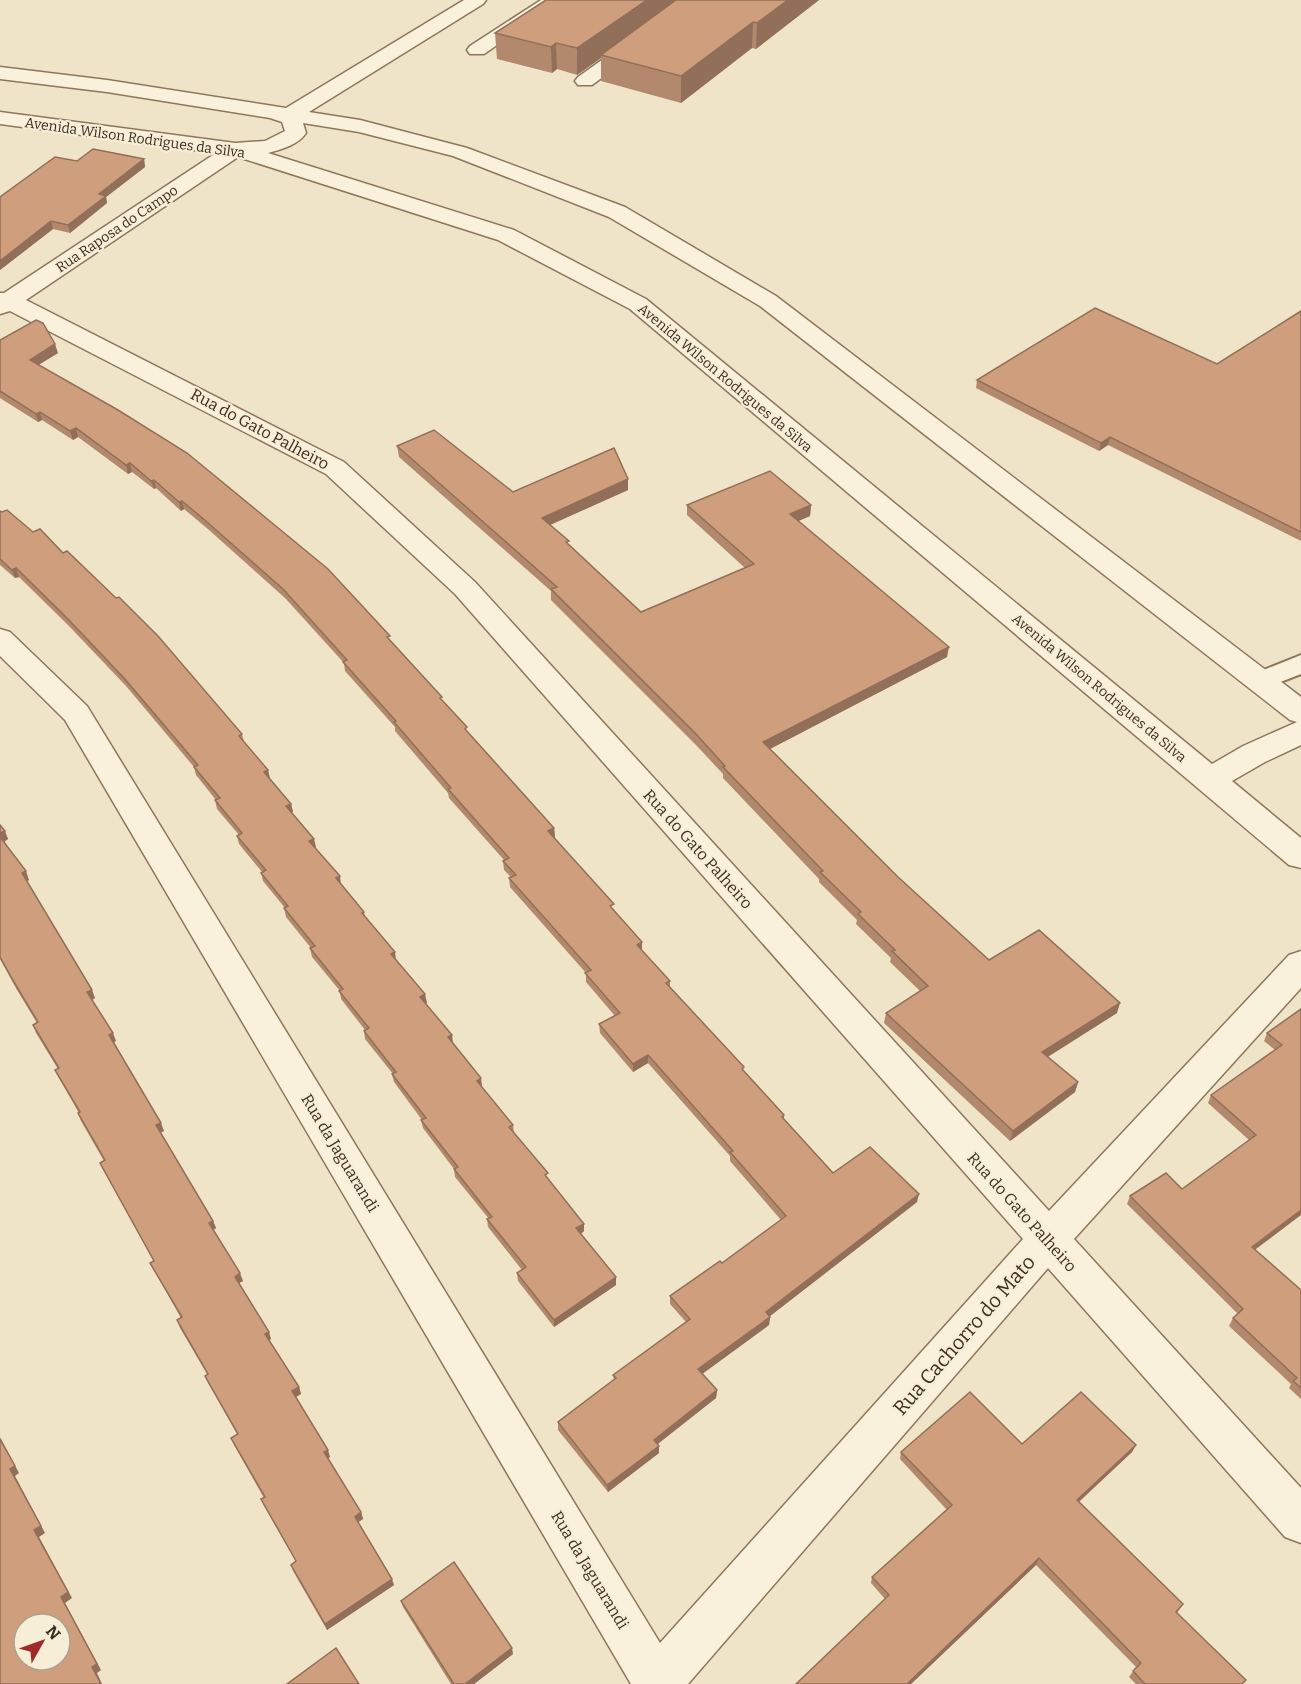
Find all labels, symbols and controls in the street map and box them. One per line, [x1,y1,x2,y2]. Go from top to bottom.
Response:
street label: Avenida Wilson Rodrigues da Silva [24,114,247,162]
street label: Rua Raposa do Campo [53,182,181,276]
street label: Avenida Wilson Rodrigues da Silva [634,300,816,456]
street label: Rua do Gato Palheiro [187,384,333,474]
street label: Avenida Wilson Rodrigues da Silva [1008,610,1190,766]
street label: Rua do Gato Palheiro [639,785,757,913]
street label: Rua da Jaguarandi [297,1091,383,1216]
street label: Rua do Gato Palheiro [963,1148,1081,1276]
street label: Rua Cachorro do Mato [888,1250,1040,1420]
street label: Rua da Jaguarandi [547,1508,633,1633]
north arrow [12,1612,72,1672]
text: N [42,1622,64,1644]

